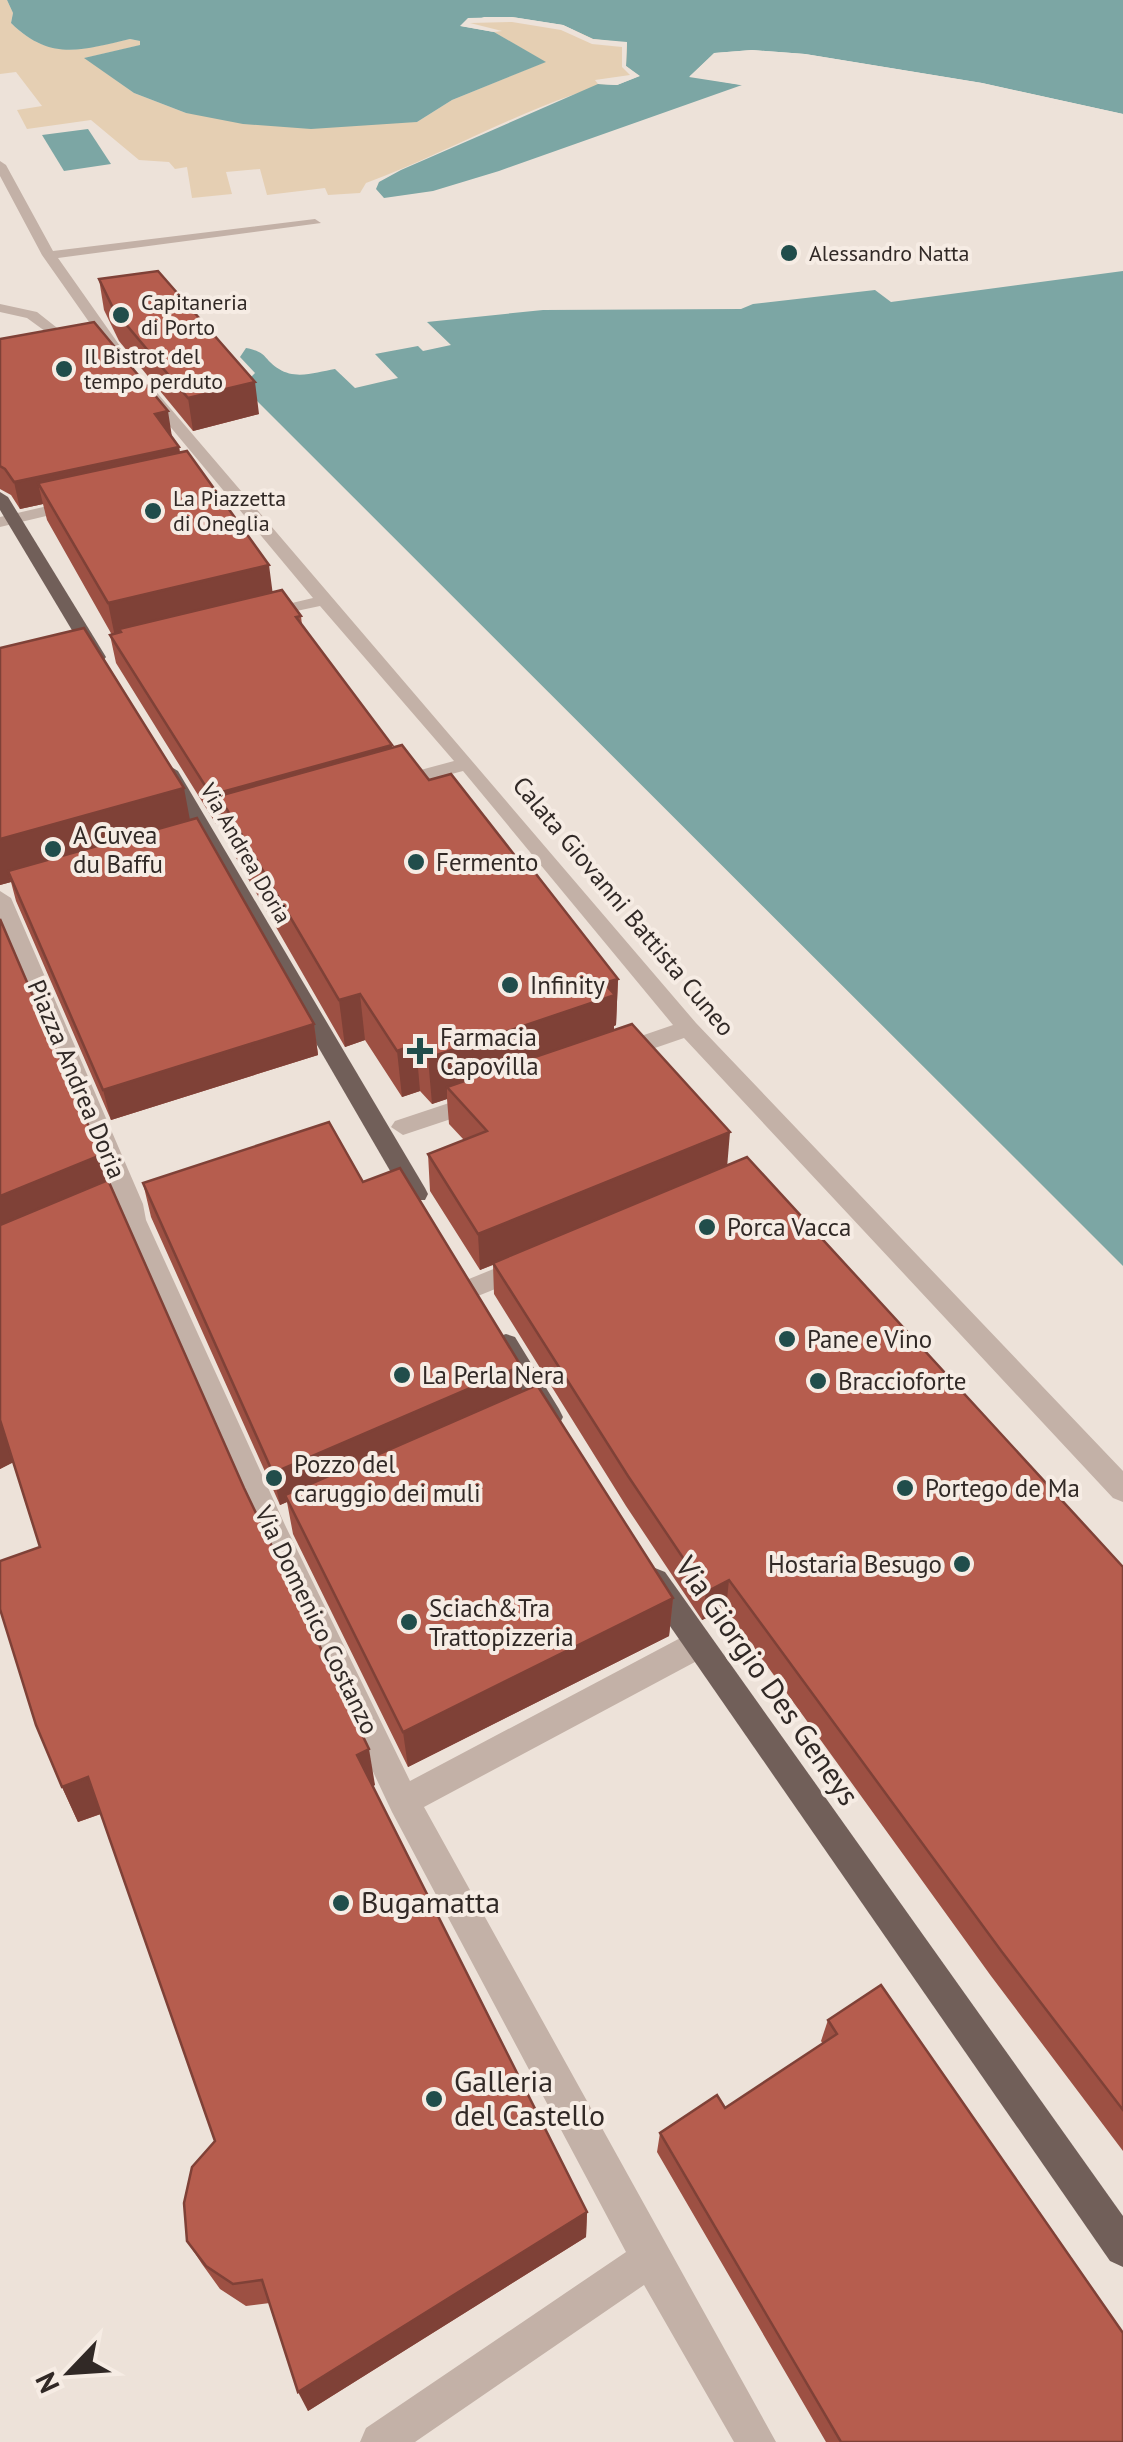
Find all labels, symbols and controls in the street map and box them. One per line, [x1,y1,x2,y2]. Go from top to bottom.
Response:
place label: Alessandro Natta [809,239,969,267]
marker: Alessandro Natta [778,242,800,264]
place label: Capitaneria di Porto [141,288,248,341]
marker: Capitaneria di Porto [110,304,132,326]
place label: Il Bistrot del tempo perduto [84,342,223,395]
marker: Il Bistrot del tempo perduto [53,358,75,380]
place label: La Piazzetta di Oneglia [173,484,286,537]
marker: La Piazzetta di Oneglia [142,500,164,522]
street label: Calata Giovanni Battista Cuneo [506,770,742,1042]
street label: Via Andrea Doria [194,777,297,928]
place label: A Cuvea du Baffu [73,819,163,880]
marker: A Cuvea du Baffu [42,838,64,860]
place label: Fermento [436,846,538,878]
marker: Fermento [405,851,427,873]
place label: Infinity [530,969,605,1001]
marker: Infinity [499,974,521,996]
street label: Piazza Andrea Doria [21,975,133,1183]
place label: Farmacia Capovilla [440,1021,539,1082]
marker: Farmacia Capovilla [409,1040,431,1062]
place label: Porca Vacca [727,1211,851,1243]
marker: Porca Vacca [696,1216,718,1238]
place label: Pane e Vino [807,1323,932,1355]
marker: Pane e Vino [776,1328,798,1350]
place label: La Perla Nera [422,1359,565,1391]
marker: La Perla Nera [391,1364,413,1386]
place label: Braccioforte [838,1365,967,1397]
marker: Braccioforte [807,1370,829,1392]
place label: Pozzo del caruggio dei muli [294,1448,481,1509]
marker: Pozzo del caruggio dei muli [263,1467,285,1489]
place label: Portego de Ma [925,1472,1080,1504]
marker: Portego de Ma [894,1477,916,1499]
street label: Via Domenico Costanzo [247,1500,386,1739]
street label: Via Giorgio Des Geneys [667,1547,869,1812]
place label: Hostaria Besugo [768,1548,942,1580]
marker: Hostaria Besugo [951,1553,973,1575]
place label: Sciach&Tra Trattopizzeria [429,1592,574,1653]
marker: Sciach&Tra Trattopizzeria [398,1611,420,1633]
place label: Bugamatta [361,1882,500,1921]
marker: Bugamatta [330,1892,352,1914]
place label: Galleria del Castello [454,2061,605,2134]
marker: Galleria del Castello [423,2088,445,2110]
north arrow [20,2322,120,2422]
text: N [26,2367,68,2399]

